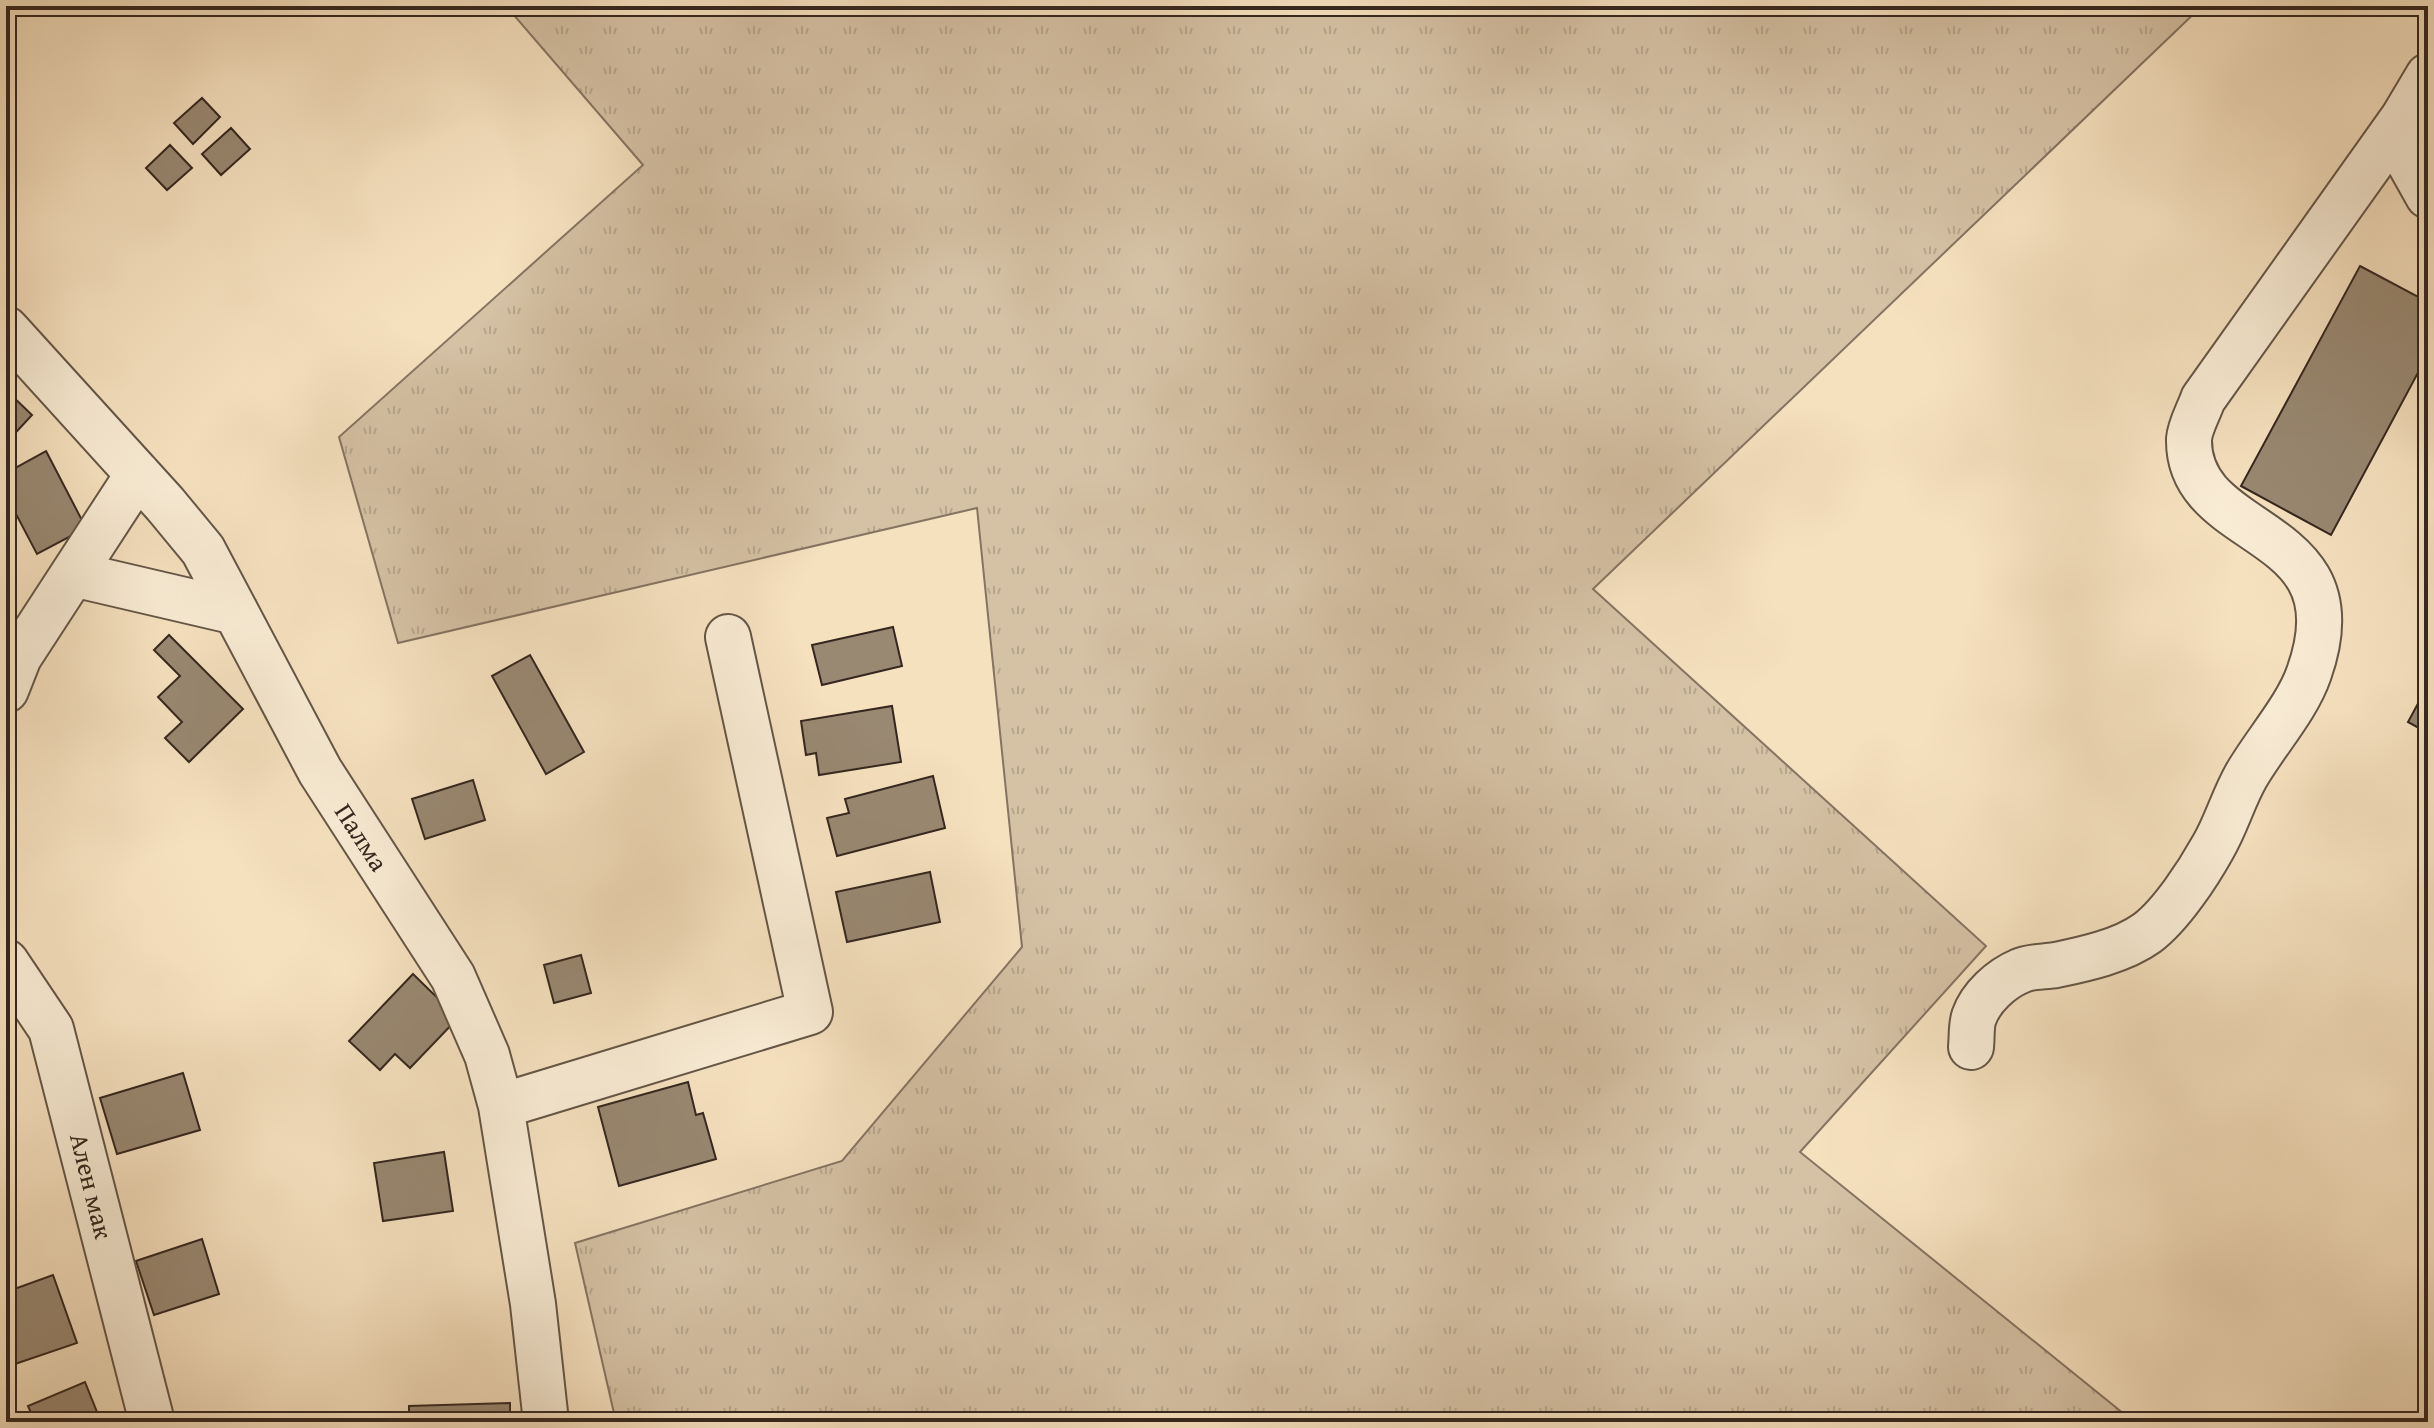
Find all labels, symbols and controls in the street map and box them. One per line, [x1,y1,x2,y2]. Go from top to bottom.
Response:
street label: Палма [325,795,399,879]
street label: Ален мак [60,1129,124,1243]

